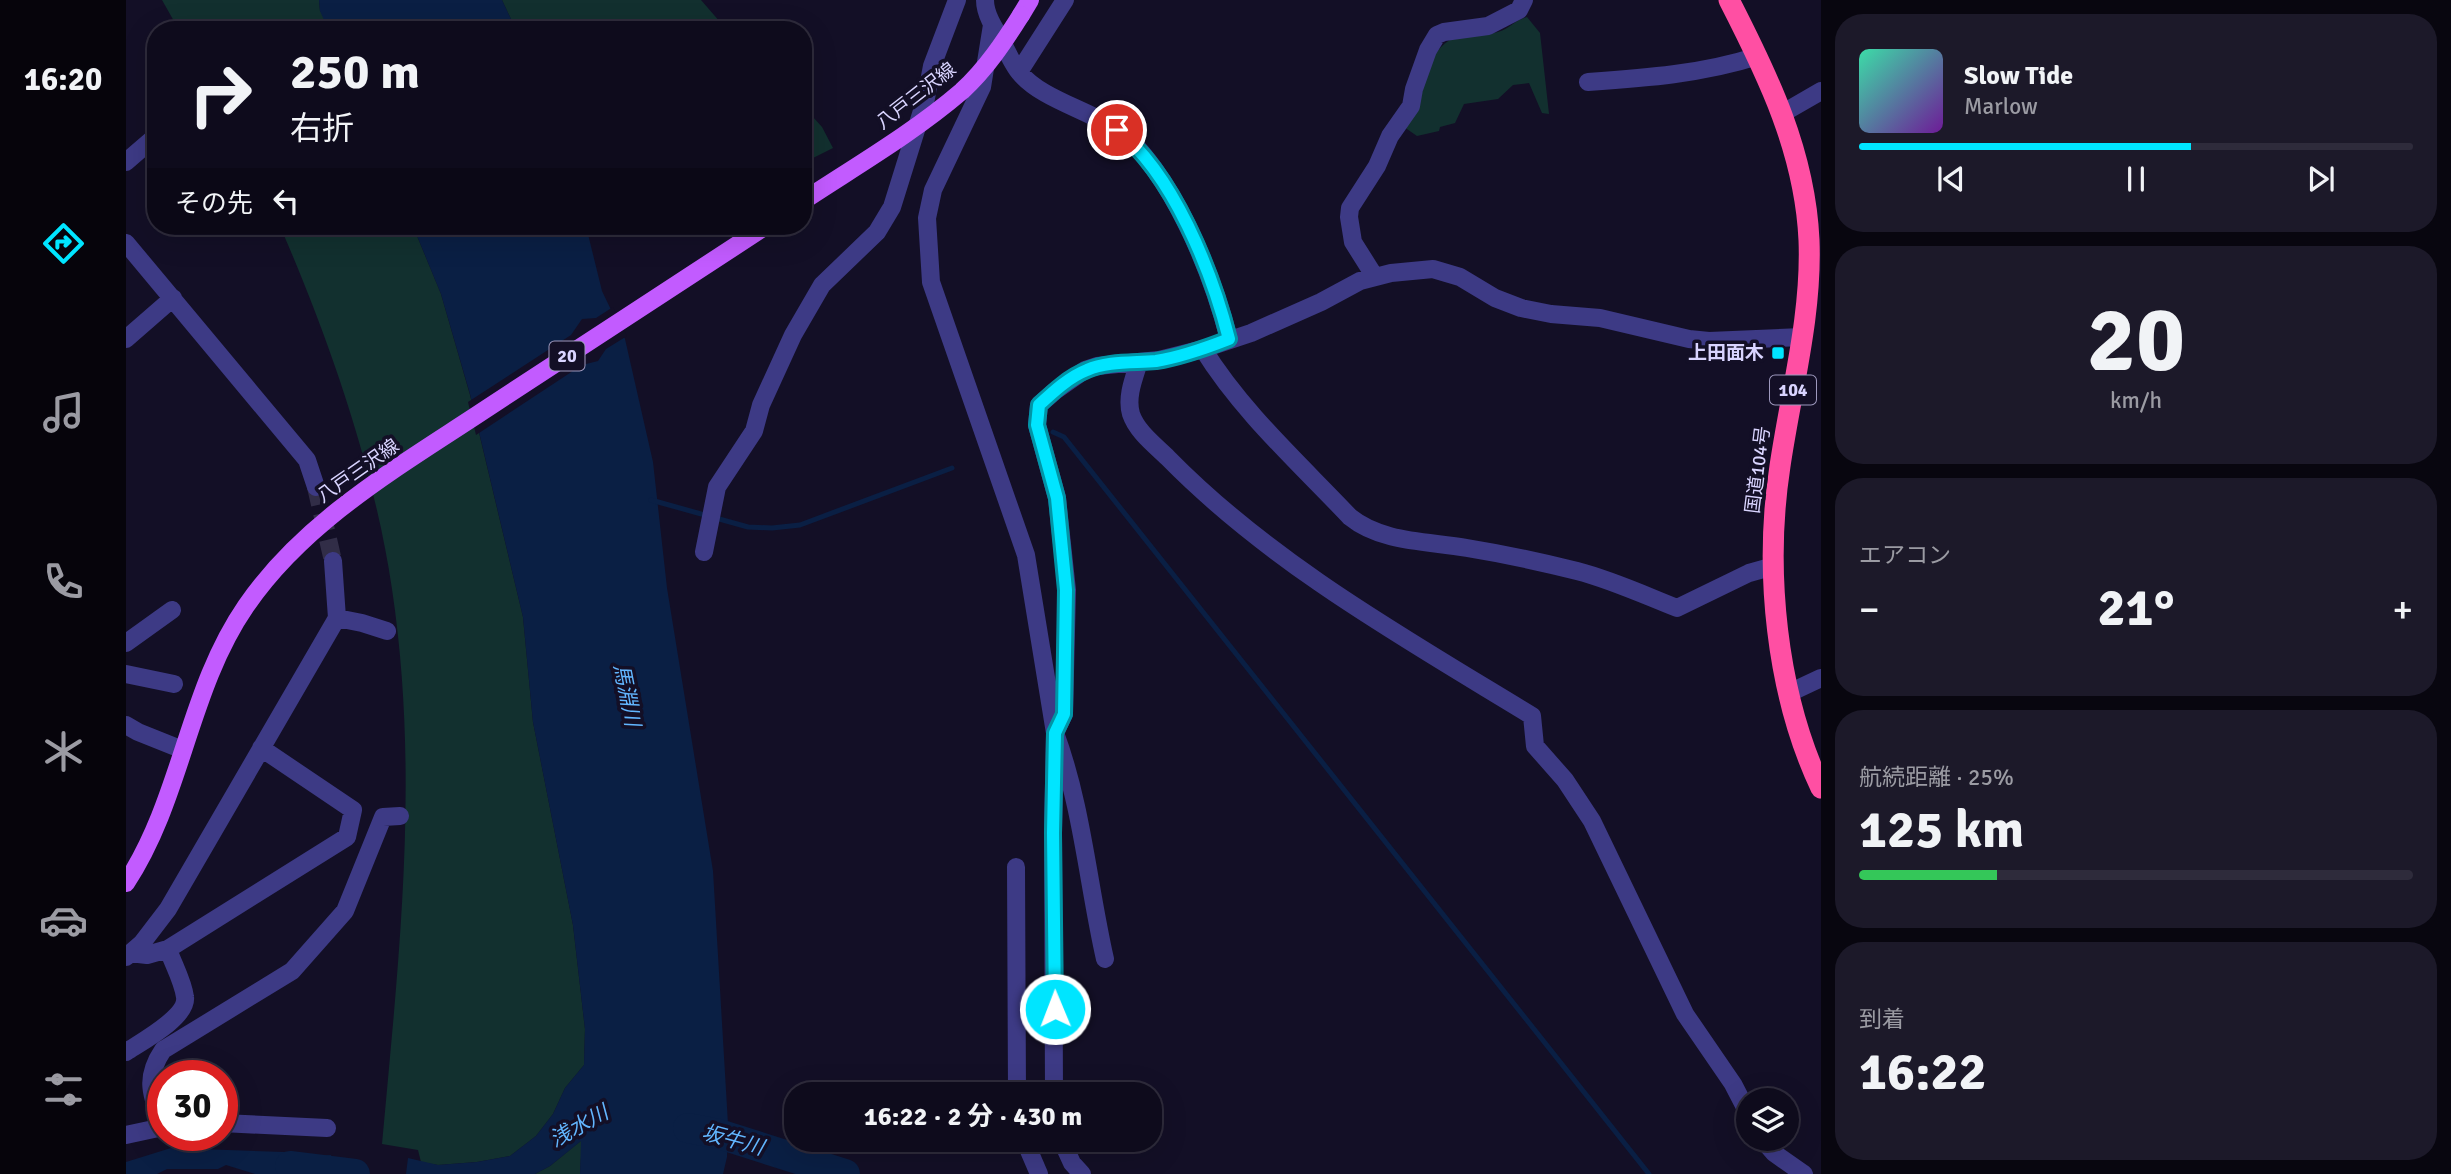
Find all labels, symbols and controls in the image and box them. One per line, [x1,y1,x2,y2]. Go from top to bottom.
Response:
text: 250 m [290,42,420,102]
icon: right [175,49,266,140]
street label: 八戸三沢線 [871,57,961,135]
text: 16:20 [24,60,102,99]
text: Slow Tide [1964,60,2073,92]
text: Marlow [1964,92,2038,121]
pin [1087,100,1147,160]
text: 右折 [290,109,354,148]
icon: arrive [1098,111,1136,149]
icon: previous [1932,160,1970,198]
icon: pause [2117,160,2155,198]
icon: next [2302,160,2340,198]
icon: left [267,182,305,220]
text: その先 [175,188,253,220]
icon: directions [39,219,88,268]
text: 20 [2087,284,2185,397]
place label: 上田面木 [1688,341,1764,365]
road number: 20 [550,342,584,370]
marker: 上田面木 [1770,345,1786,361]
road number: 104 [1770,376,1816,404]
text: km/h [2110,386,2162,415]
icon: music [39,388,88,437]
street label: 国道104号 [1741,425,1775,515]
street label: 八戸三沢線 [312,434,404,508]
text: エアコン [1859,541,1951,570]
icon: phone [39,557,88,606]
text: 21° [2098,576,2174,640]
text: − [1859,586,1880,633]
text: + [2392,586,2413,633]
water label: 馬淵川 [608,662,646,730]
icon: climate [39,727,88,776]
text: 航続距離 · 25% [1859,763,2014,792]
text: 125 km [1859,798,2024,862]
icon: car [39,896,88,945]
position arrow [1018,972,1092,1046]
text: 到着 [1859,1005,1905,1034]
text: 16:22 [1859,1040,1987,1104]
speed limit sign: 30 [147,1060,238,1151]
icon: filters [39,1065,88,1114]
map controls [1736,1088,1799,1151]
button: layers [1736,1088,1799,1151]
water label: 浅水川 [545,1098,615,1153]
text: 16:22 · 2 分 · 430 m [864,1101,1082,1133]
water label: 坂牛川 [699,1119,769,1161]

